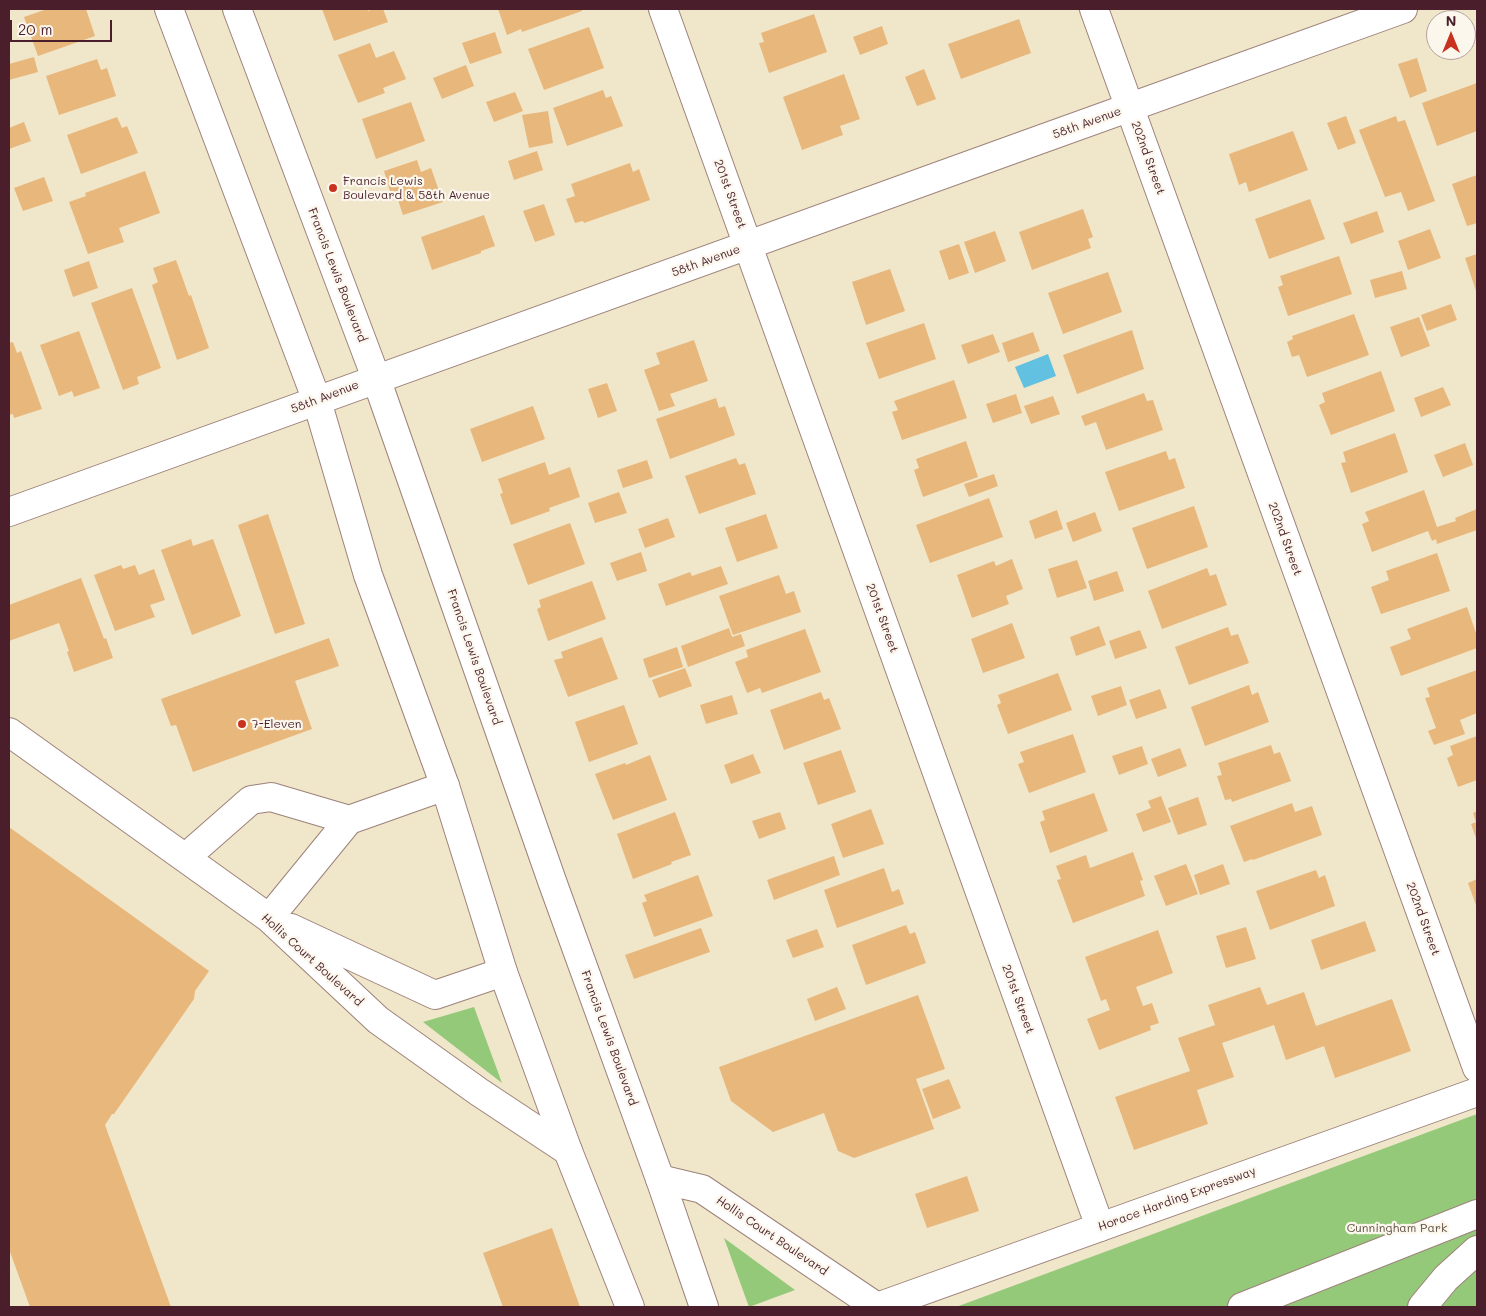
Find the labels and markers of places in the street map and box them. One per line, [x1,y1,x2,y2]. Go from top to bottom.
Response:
place label: Francis Lewis Boulevard & 58th Avenue [343,174,490,202]
marker: Francis Lewis Boulevard & 58th Avenue [327,182,339,194]
place label: 7-Eleven [252,717,301,731]
marker: 7-Eleven [236,718,248,730]

